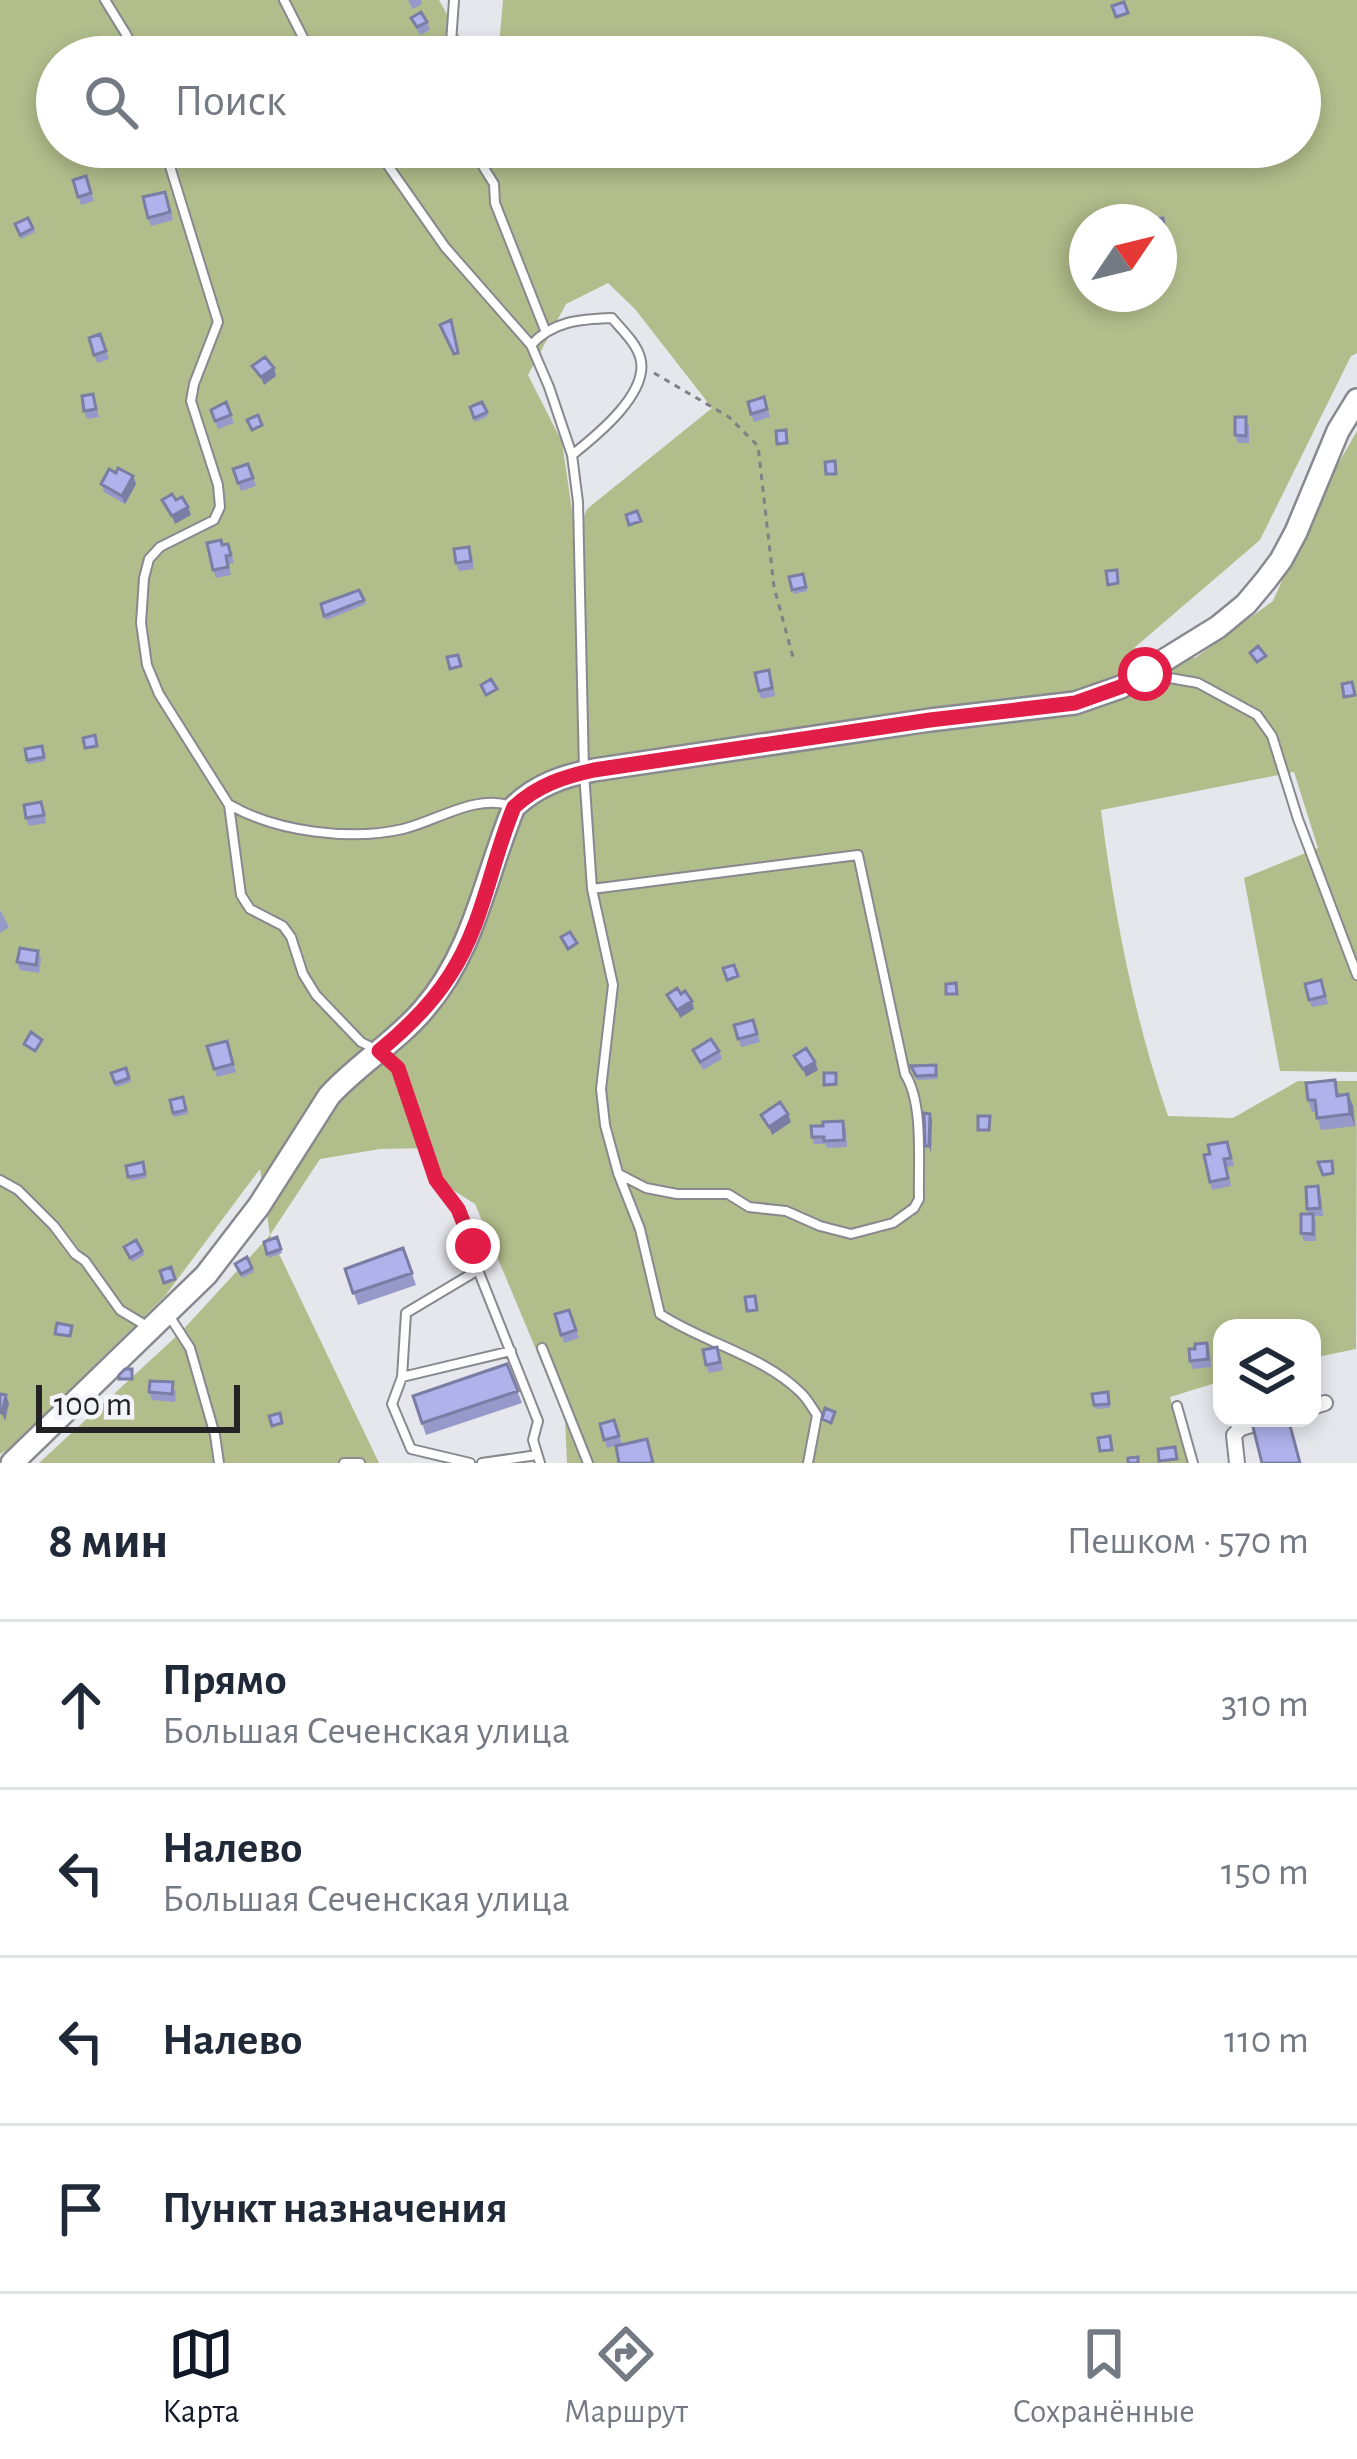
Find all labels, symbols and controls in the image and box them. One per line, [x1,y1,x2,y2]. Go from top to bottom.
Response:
search box [36,36,1321,168]
icon: search [78,69,144,135]
text: Поиск [174,79,286,124]
north arrow [1069,204,1177,312]
route start [1118,647,1172,701]
route end [446,1219,500,1273]
map controls [1213,1319,1321,1427]
button: layers [1213,1319,1321,1427]
scale bar [36,1379,240,1432]
text: 100 m [54,1389,132,1422]
text: 8 мин [48,1516,169,1567]
text: Пешком · 570 m [1066,1522,1309,1561]
text: Прямо [162,1658,287,1703]
icon: ahead [48,1672,114,1738]
text: 310 m [1221,1685,1309,1724]
text: Большая Сеченская улица [162,1712,570,1751]
text: Налево [162,1826,302,1871]
icon: left [48,1840,114,1906]
text: 150 m [1221,1853,1309,1892]
text: Большая Сеченская улица [162,1880,570,1919]
icon: left [48,2008,114,2074]
text: Налево [162,2018,302,2063]
text: 110 m [1224,2021,1309,2060]
icon: arrive [48,2176,114,2242]
text: Пункт назначения [162,2186,508,2231]
tab: Карта [162,2321,240,2433]
tab: Маршрут [564,2321,688,2433]
tab: Сохранённые [1012,2321,1195,2433]

